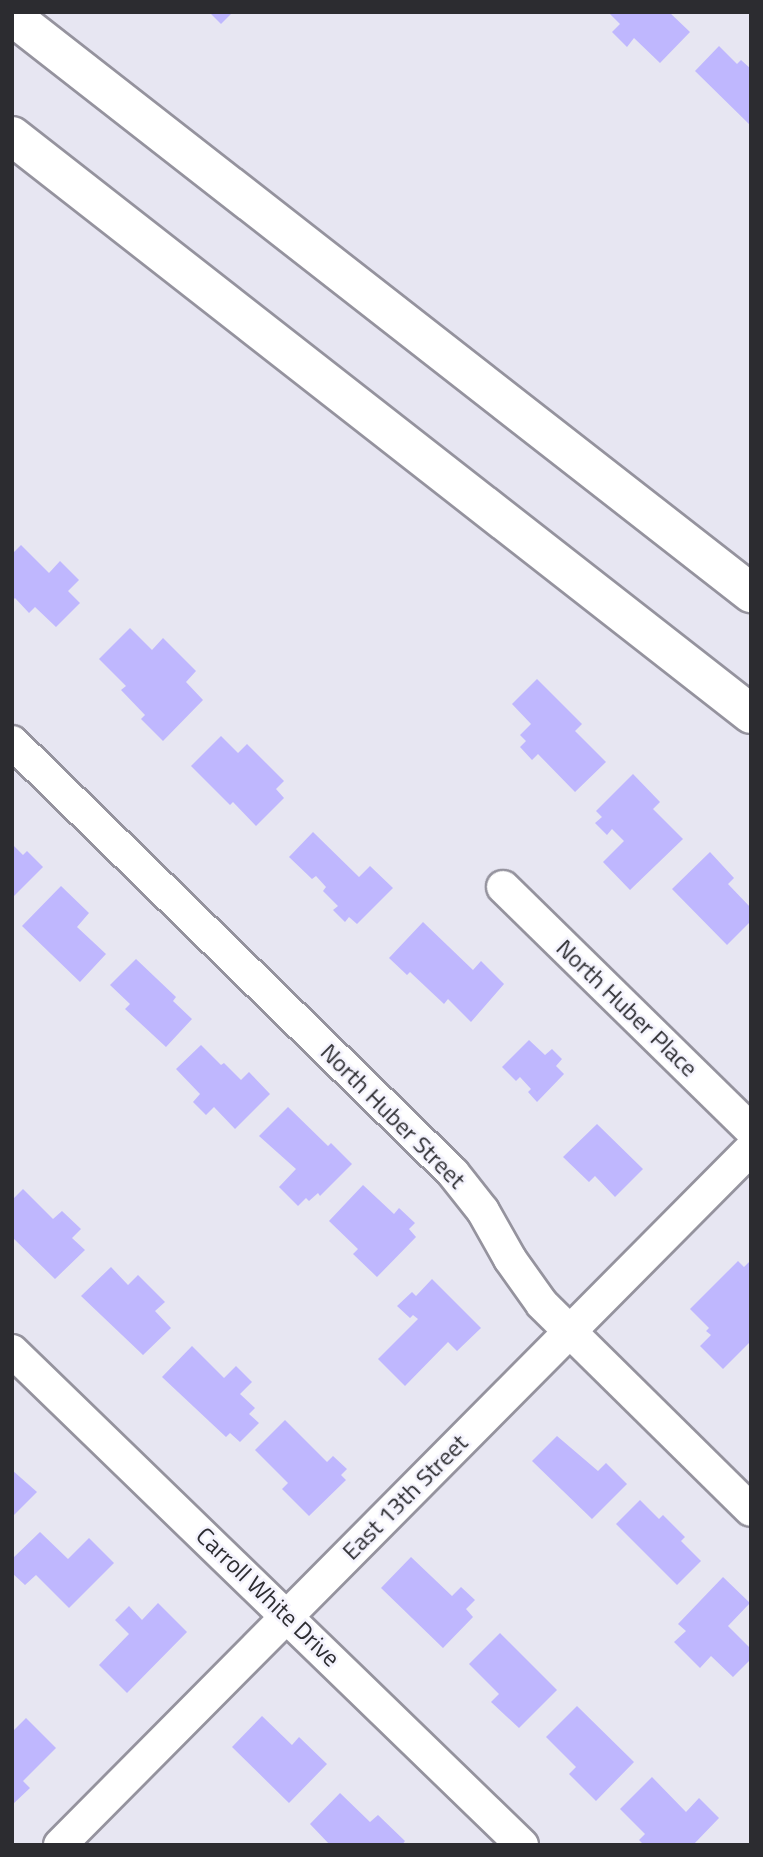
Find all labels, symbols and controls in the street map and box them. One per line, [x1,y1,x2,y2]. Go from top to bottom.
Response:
street label: North Huber Place [550,933,704,1083]
street label: North Huber Street [315,1038,471,1194]
street label: East 13th Street [336,1428,474,1566]
street label: Carroll White Drive [190,1521,346,1673]

